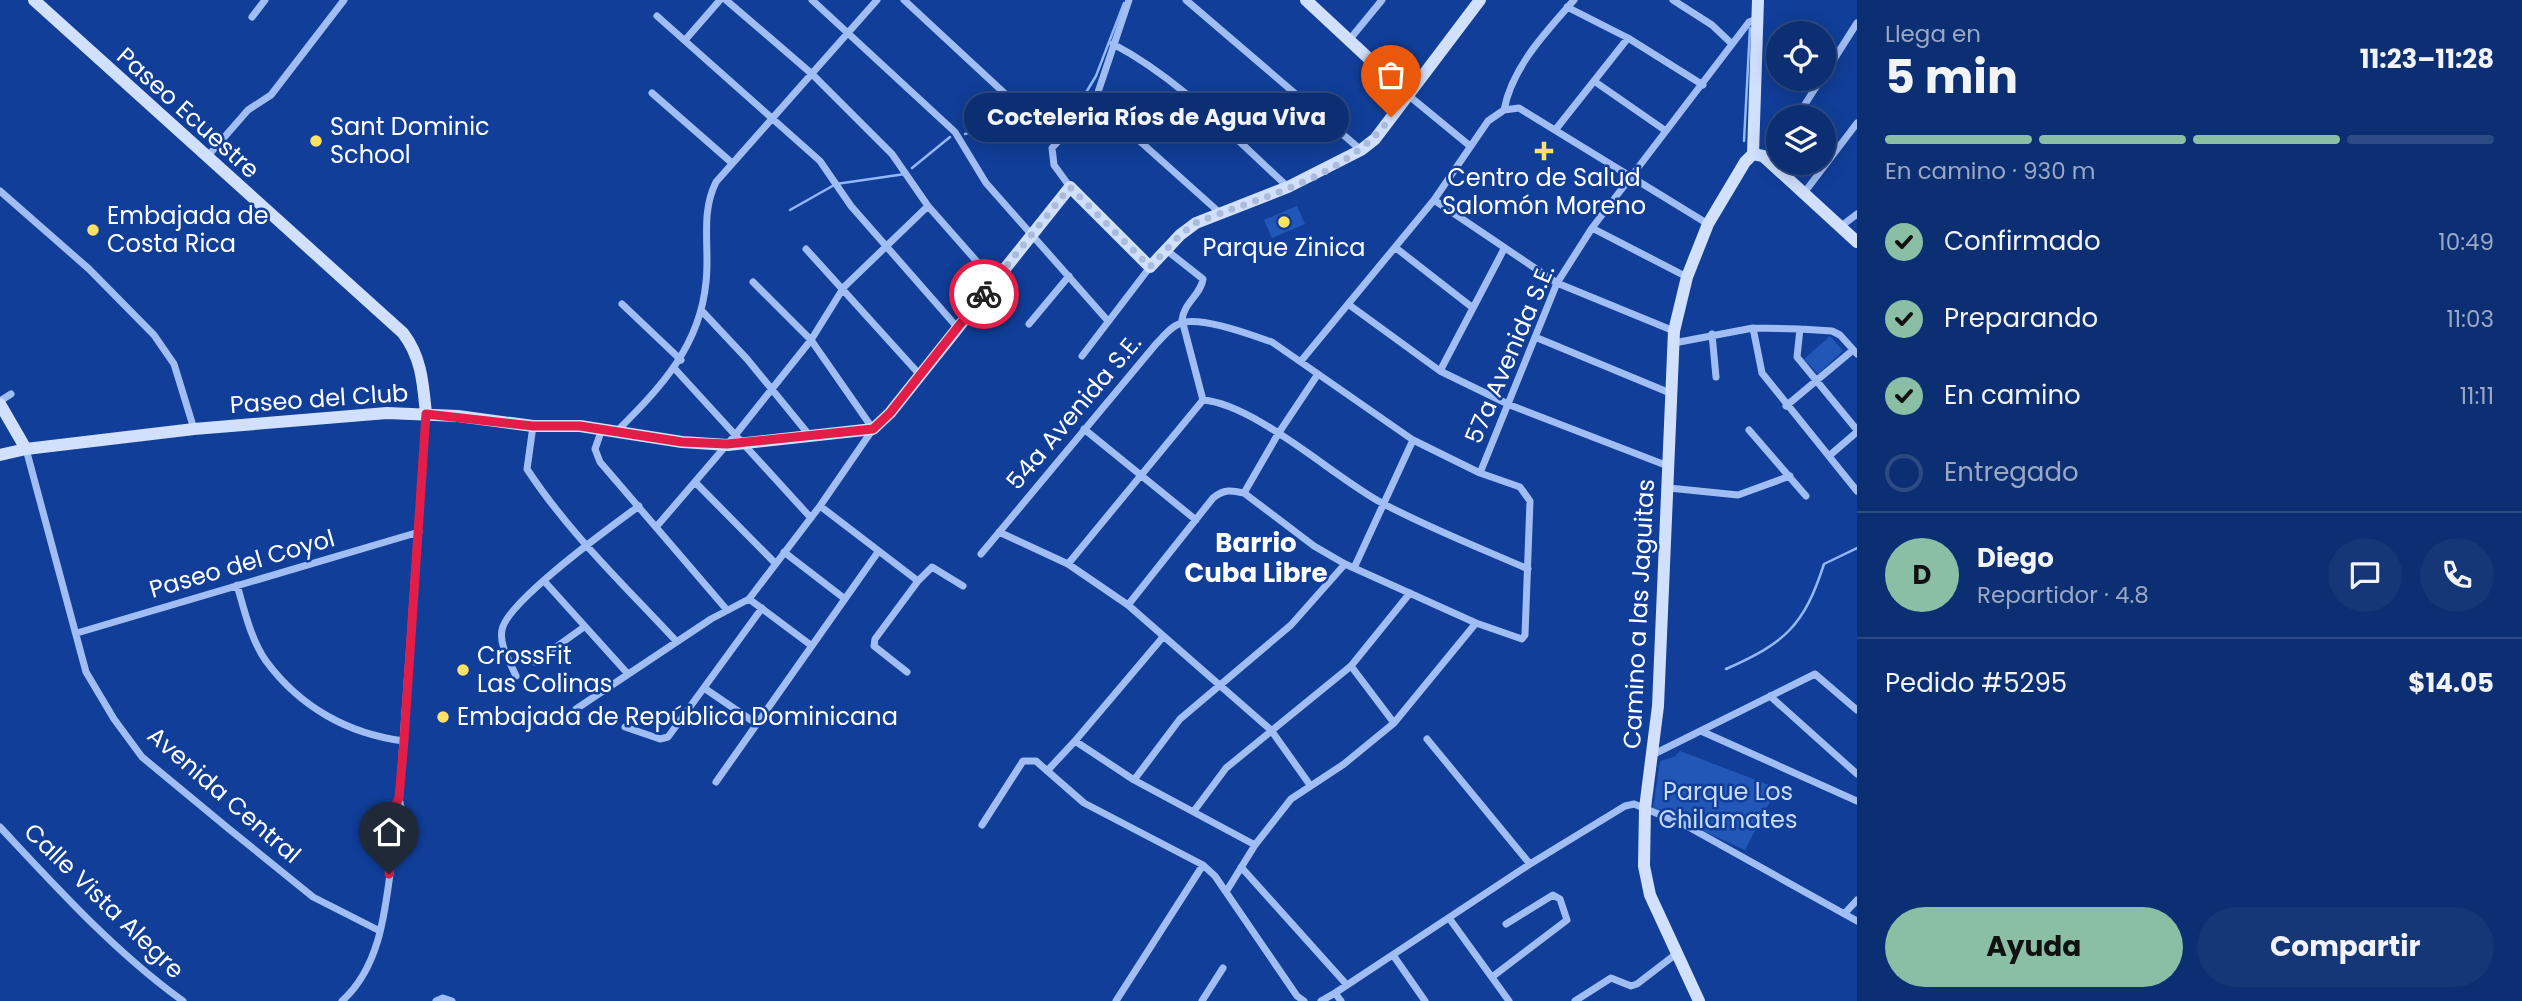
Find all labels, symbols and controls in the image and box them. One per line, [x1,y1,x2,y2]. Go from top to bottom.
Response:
text: Llega en [1885,18,1981,50]
map controls [1766,21,1836,175]
button: locate [1766,21,1836,91]
street label: Paseo Ecuestre [110,40,267,186]
text: 11:23–11:28 [2360,41,2494,77]
pin [1361,45,1421,117]
text: 5 min [1885,45,2018,109]
icon: bag [1372,56,1410,94]
callout: Cocteleria Ríos de Agua Viva [964,92,1349,142]
text: Cocteleria Ríos de Agua Viva [987,101,1326,133]
button: layers [1766,105,1836,175]
place label: Sant Dominic School [330,110,490,171]
marker: Sant Dominic School [308,133,324,149]
marker: Centro de Salud Salomón Moreno [1534,141,1554,161]
text: En camino · 930 m [1885,155,2095,187]
place label: Centro de Salud Salomón Moreno [1442,161,1646,222]
place label: Embajada de Costa Rica [107,199,269,260]
marker: Parque Zinica [1276,214,1292,230]
marker: Embajada de Costa Rica [85,222,101,238]
icon: check [1885,223,1923,261]
text: Confirmado [1944,223,2101,259]
text: 10:49 [2438,226,2494,258]
place label: Parque Zinica [1203,231,1365,264]
courier [949,259,1019,329]
street label: 57a Avenida S.E. [1457,259,1562,449]
icon: bike [965,275,1003,313]
icon: check [1885,300,1923,338]
text: Preparando [1944,300,2098,336]
text: 11:03 [2446,303,2494,335]
street label: 54a Avenida S.E. [999,327,1149,497]
street label: Paseo del Club [229,376,409,421]
icon: check [1885,377,1923,415]
text: En camino [1944,377,2081,413]
text: 11:11 [2460,380,2494,412]
text: Entregado [1944,454,2079,490]
street label: Camino a las Jaguitas [1615,478,1662,750]
street label: Paseo del Coyol [145,521,338,606]
district label: Barrio Cuba Libre [1184,525,1328,591]
button: chat [2328,538,2402,612]
button: phone [2420,538,2494,612]
text: Diego [1977,540,2054,576]
text: D [1913,557,1931,593]
text: Repartidor · 4.8 [1977,579,2149,611]
place label: CrossFit Las Colinas [477,639,612,700]
marker: CrossFit Las Colinas [455,662,471,678]
text: Pedido #5295 [1885,665,2067,701]
text: $14.05 [2408,665,2494,701]
place label: Embajada de República Dominicana [457,700,898,733]
marker: Embajada de República Dominicana [435,709,451,725]
street label: Avenida Central [141,719,308,870]
park label: Parque Los Chilamates [1658,775,1798,836]
pin [359,802,419,874]
icon: home [370,813,408,851]
street label: Calle Vista Alegre [17,816,192,986]
button: Ayuda [1885,907,2183,987]
button: Compartir [2197,907,2494,987]

